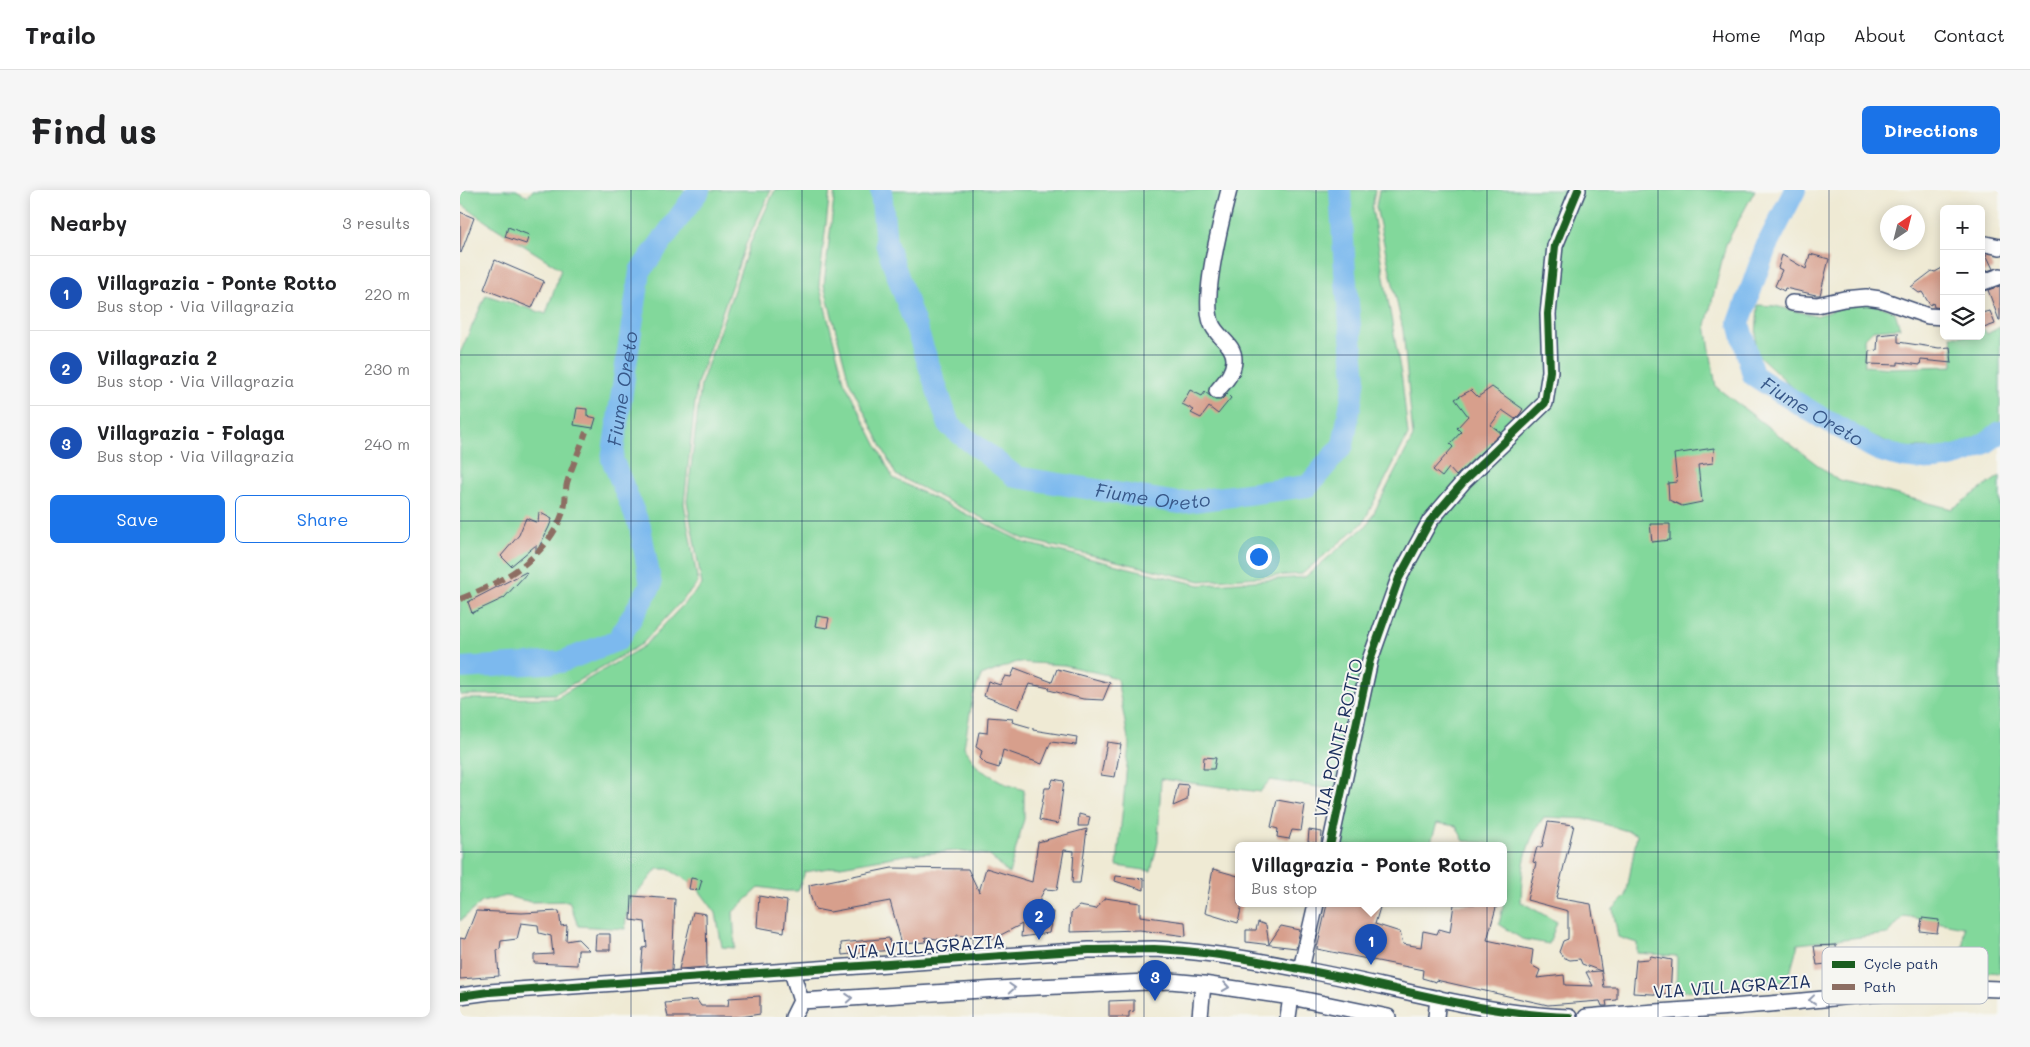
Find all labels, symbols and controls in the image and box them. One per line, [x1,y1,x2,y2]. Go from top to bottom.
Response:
text: Trailo [25,19,96,50]
text: Home [1712,23,1761,47]
text: Map [1789,23,1825,47]
text: About [1853,23,1906,47]
text: Contact [1934,23,2005,47]
button: Directions [1862,106,2000,154]
text: Find us [30,107,157,153]
north arrow [1880,205,1925,250]
map controls [1940,205,1985,340]
button: + [1940,205,1985,250]
text: Nearby [50,209,127,236]
text: 3 results [342,212,410,233]
button: − [1940,250,1985,295]
text: Villagrazia - Ponte Rotto [97,270,336,295]
text: 1 [62,283,70,304]
text: 220 m [364,283,410,304]
text: Bus stop · Via Villagrazia [97,295,294,316]
button: layers [1940,295,1985,340]
water label: Fiume Oreto [601,330,643,448]
text: Villagrazia 2 [97,345,217,370]
text: 2 [62,358,70,379]
text: 230 m [364,358,410,379]
text: Bus stop · Via Villagrazia [97,370,294,391]
water label: Fiume Oreto [1756,370,1869,451]
text: Villagrazia - Folaga [97,420,285,445]
text: 3 [61,433,71,454]
text: 240 m [364,433,410,454]
text: Bus stop · Via Villagrazia [97,445,294,466]
water label: Fiume Oreto [1094,477,1212,515]
button: Save [50,495,225,543]
button: Share [235,495,410,543]
your location [1246,544,1272,570]
street label: VIA PONTE ROTTO [1308,656,1368,820]
popup [1235,842,1507,907]
text: Villagrazia - Ponte Rotto [1251,852,1491,877]
text: Bus stop [1251,877,1317,898]
pin: 2 [1023,899,1055,940]
pin: 1 [1355,924,1387,965]
street label: VIA VILLAGRAZIA [846,929,1006,963]
legend [1822,947,1988,1004]
text: Cycle path [1864,954,1938,973]
pin: 3 [1139,960,1171,1001]
street label: VIA VILLAGRAZIA [1652,969,1812,1003]
text: Path [1864,977,1895,996]
one-way arrow [1008,982,1016,993]
one-way arrow [1222,982,1230,992]
one-way arrow [846,993,854,1004]
one-way arrow [1808,994,1816,1005]

